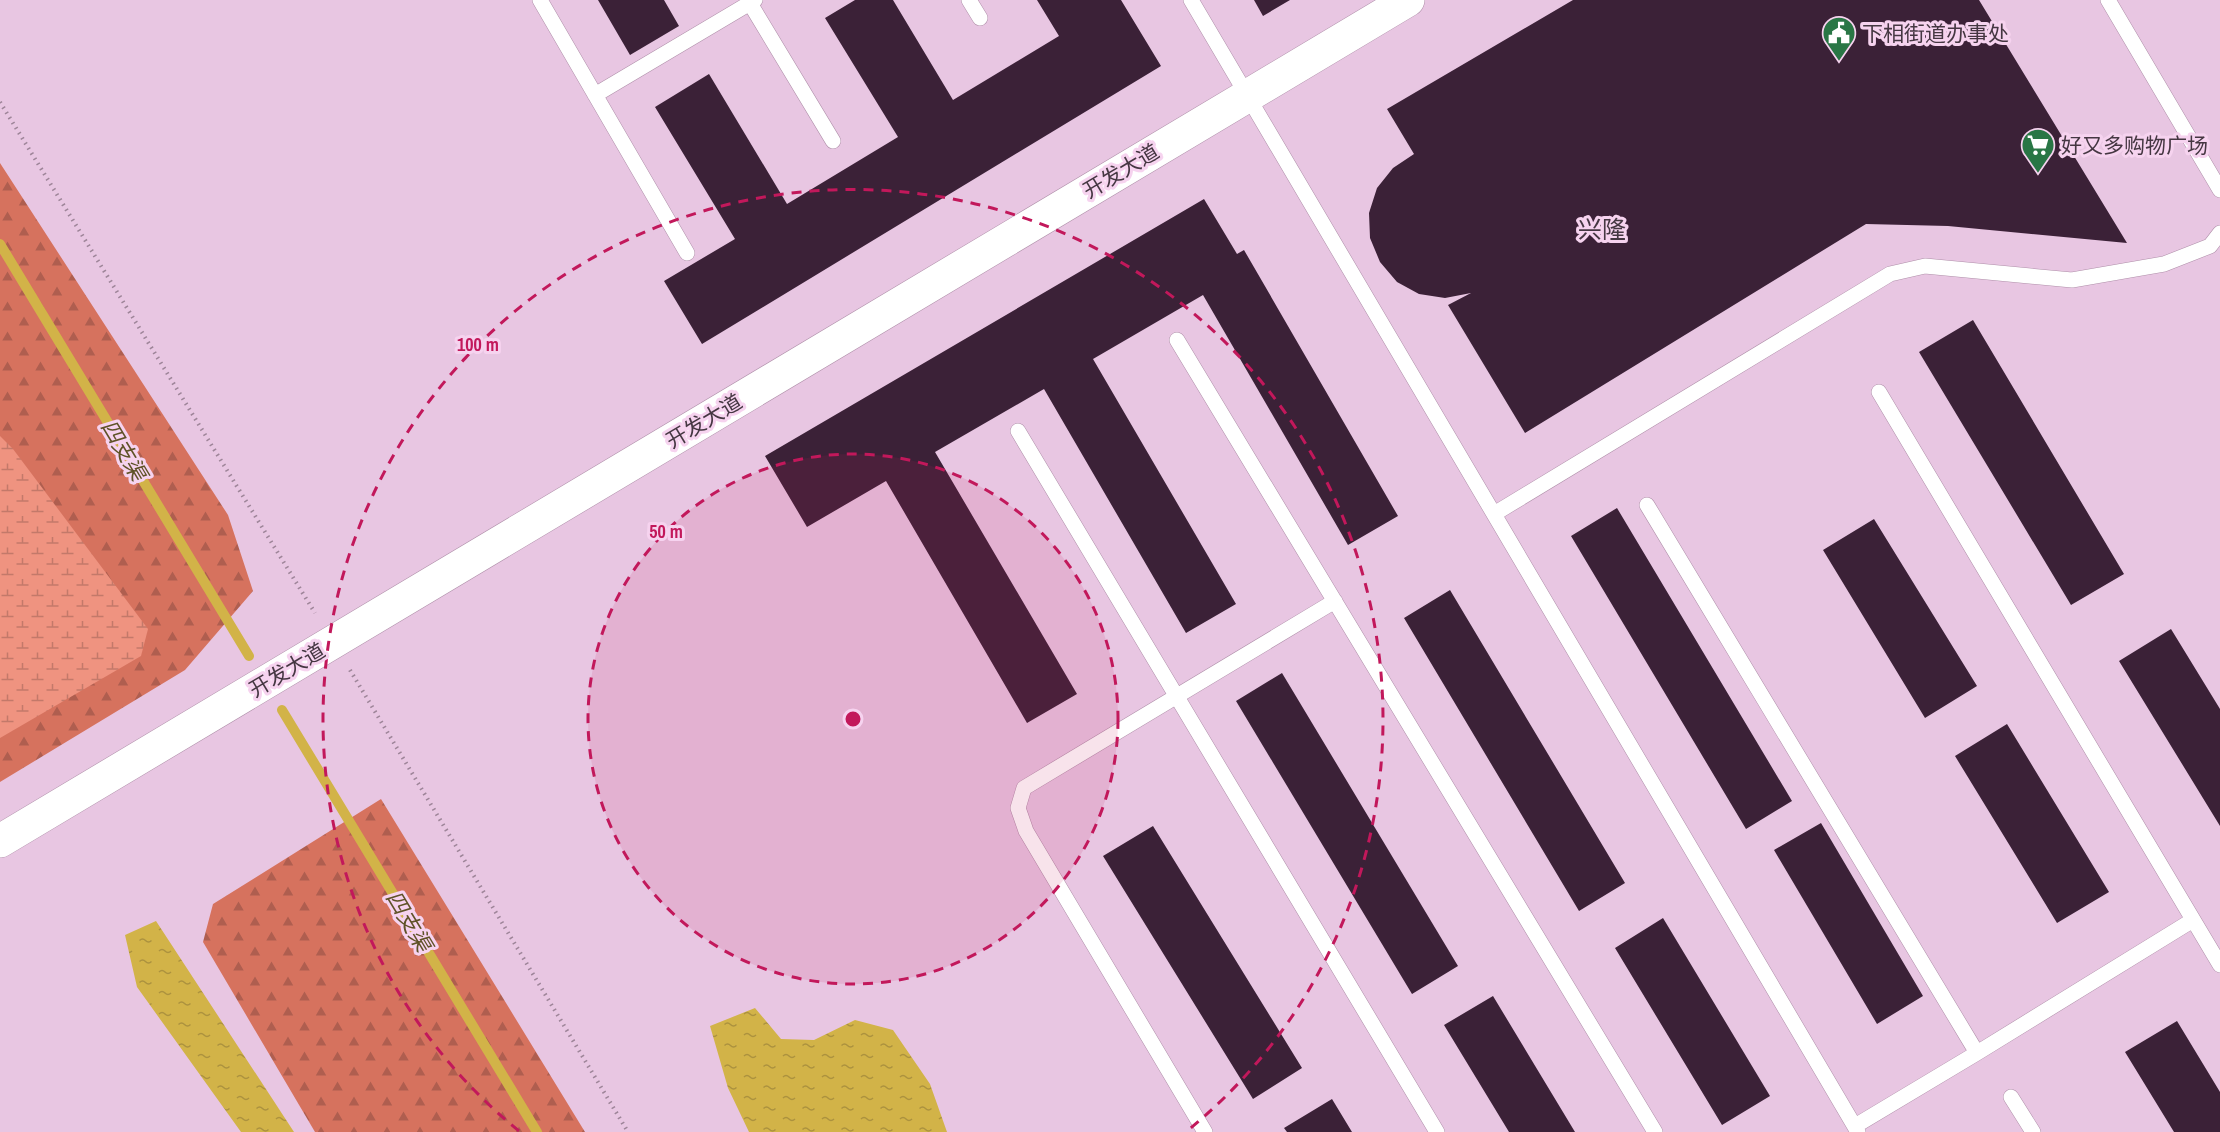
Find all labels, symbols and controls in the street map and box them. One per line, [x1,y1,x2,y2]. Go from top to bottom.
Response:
public building icon: 下相街道办事处 [1821,15,1857,62]
place label: 下相街道办事处 [1862,19,2009,48]
supermarket icon: 好又多购物广场 [2020,127,2056,174]
place label: 好又多购物广场 [2061,131,2208,160]
street label: 开发大道 [1078,137,1164,205]
district label: 兴隆 [1578,213,1626,245]
text: 100 m [457,332,499,357]
street label: 开发大道 [661,387,747,455]
water label: 四支渠 [94,414,155,489]
text: 50 m [649,519,683,544]
street label: 开发大道 [244,636,330,704]
centre of rings [843,709,863,729]
water label: 四支渠 [379,885,440,960]

